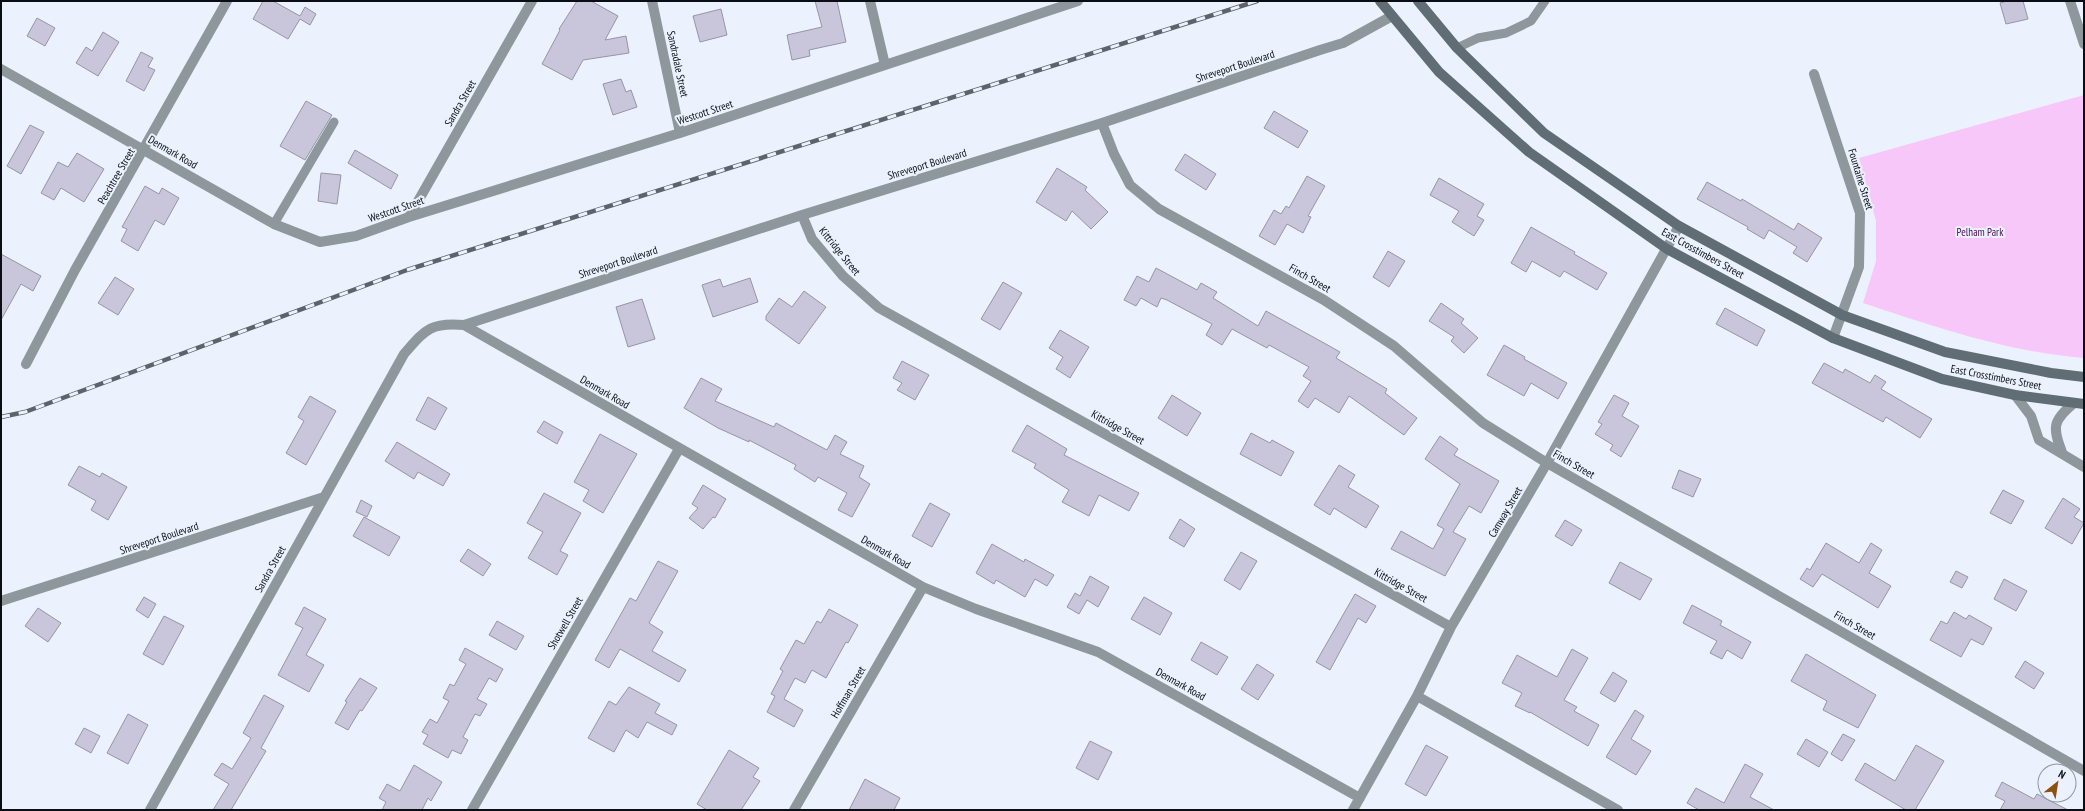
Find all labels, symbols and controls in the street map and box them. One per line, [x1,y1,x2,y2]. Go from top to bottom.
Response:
street label: Sandradale Street [664,30,692,98]
street label: Shreveport Boulevard [1194,47,1276,85]
street label: Sandra Street [441,77,479,129]
street label: Westcott Street [675,96,735,128]
street label: Denmark Road [146,132,200,172]
street label: Peachtree Street [94,145,138,207]
street label: Shreveport Boulevard [886,145,968,183]
street label: Fountaine Street [1845,147,1877,211]
street label: Westcott Street [366,193,426,225]
street label: Kittridge Street [816,224,864,278]
street label: East Crosstimbers Street [1659,225,1747,281]
park label: Pelham Park [1957,225,2004,239]
street label: Shreveport Boulevard [577,243,659,281]
street label: Finch Street [1287,261,1333,295]
street label: East Crosstimbers Street [1950,361,2042,393]
street label: Denmark Road [578,372,632,412]
street label: Kittridge Street [1089,407,1147,447]
street label: Finch Street [1551,447,1597,481]
street label: Camway Street [1485,484,1525,540]
street label: Shreveport Boulevard [118,519,200,557]
street label: Denmark Road [859,532,913,572]
street label: Sandra Street [251,543,289,595]
street label: Kittridge Street [1372,565,1430,605]
street label: Shotwell Street [544,594,586,652]
street label: Finch Street [1832,608,1878,642]
street label: Hoffman Street [828,664,868,720]
street label: Denmark Road [1154,665,1209,704]
north arrow [2037,763,2077,803]
text: N [2056,767,2068,782]

